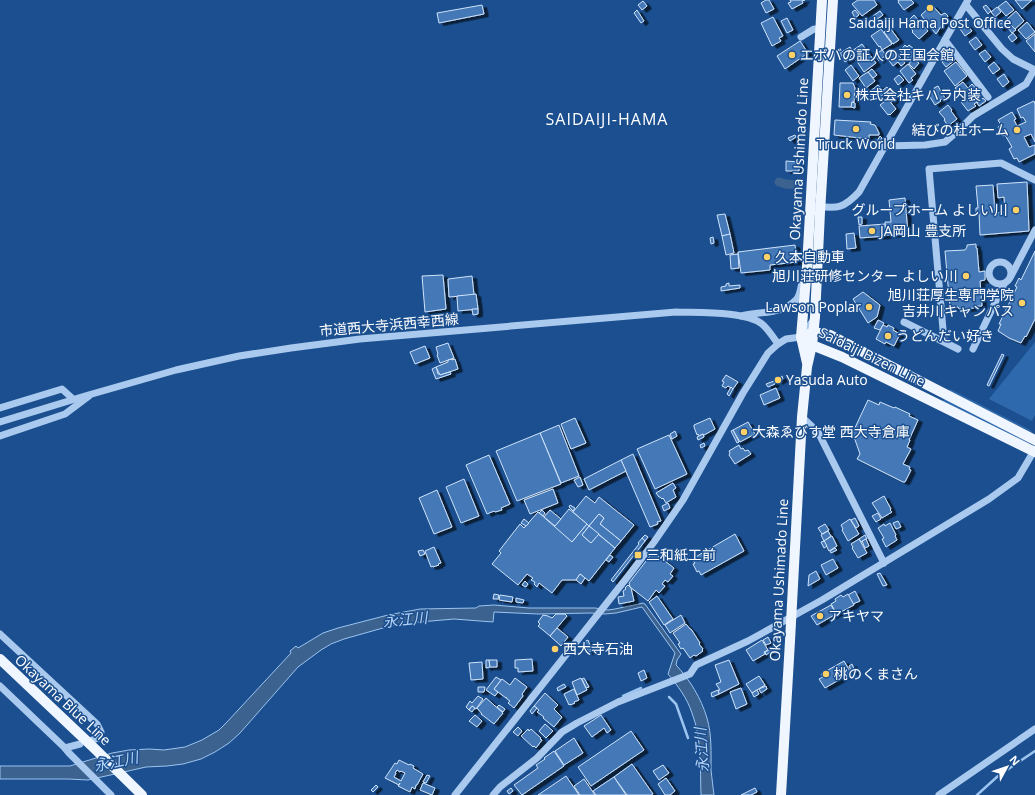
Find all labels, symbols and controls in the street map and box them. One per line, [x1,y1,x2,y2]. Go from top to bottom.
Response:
marker: Saidaiji Hama Post Office [925,3,935,13]
place label: Saidaiji Hama Post Office [849,13,1011,32]
place label: エボバの証人の王国会館 [800,45,954,64]
marker: エボバの証人の王国会館 [787,50,797,60]
street label: Okayama Ushimado Line [785,77,812,241]
place label: 株式会社キハラ内装 [855,85,981,104]
marker: 株式会社キハラ内装 [842,90,852,100]
district label: SAIDAIJI-HAMA [546,108,668,130]
place label: 結びの杜ホーム [911,120,1009,139]
marker: Truck World [851,124,861,134]
marker: 結びの杜ホーム [1012,125,1022,135]
place label: Truck World [817,134,895,153]
place label: グループホーム よしい川 [852,200,1008,219]
marker: グループホーム よしい川 [1011,205,1021,215]
place label: JA岡山 豊支所 [878,221,966,240]
marker: JA岡山 豊支所 [867,226,877,236]
place label: 久本自動車 [775,247,845,266]
marker: 久本自動車 [762,252,772,262]
place label: 旭川荘研修センター よしい川 [772,266,958,285]
marker: 旭川荘研修センター よしい川 [961,271,971,281]
place label: 旭川荘厚生専門学院 吉井川キャンパス [888,285,1014,320]
place label: Lawson Poplar [765,297,861,316]
marker: 旭川荘厚生専門学院 吉井川キャンパス [1017,298,1027,308]
marker: Lawson Poplar [864,302,874,312]
street label: 市道西大寺浜西幸西線 [318,309,460,340]
street label: Saidaiji Bizen Line [816,323,929,391]
place label: うどんだい好き [896,326,994,345]
marker: うどんだい好き [883,331,893,341]
place label: Yasuda Auto [786,370,868,389]
marker: Yasuda Auto [773,375,783,385]
place label: 大森ゑびす堂 西大寺倉庫 [752,422,910,441]
marker: 大森ゑびす堂 西大寺倉庫 [739,427,749,437]
street label: Okayama Ushimado Line [765,498,792,662]
place label: 三和紙工前 [646,545,716,564]
marker: 三和紙工前 [633,550,643,560]
place label: アキヤマ [828,606,884,625]
water label: 永江川 [381,607,430,631]
marker: アキヤマ [815,611,825,621]
place label: 西大寺石油 [563,639,633,658]
marker: 西大寺石油 [550,644,560,654]
street label: Okayama Blue Line [11,650,116,749]
place label: 桃のくまさん [834,664,918,683]
marker: 桃のくまさん [821,669,831,679]
water label: 永江川 [689,725,713,773]
water label: 永江川 [92,746,142,775]
north arrow [987,747,1027,787]
text: N [1006,752,1024,769]

